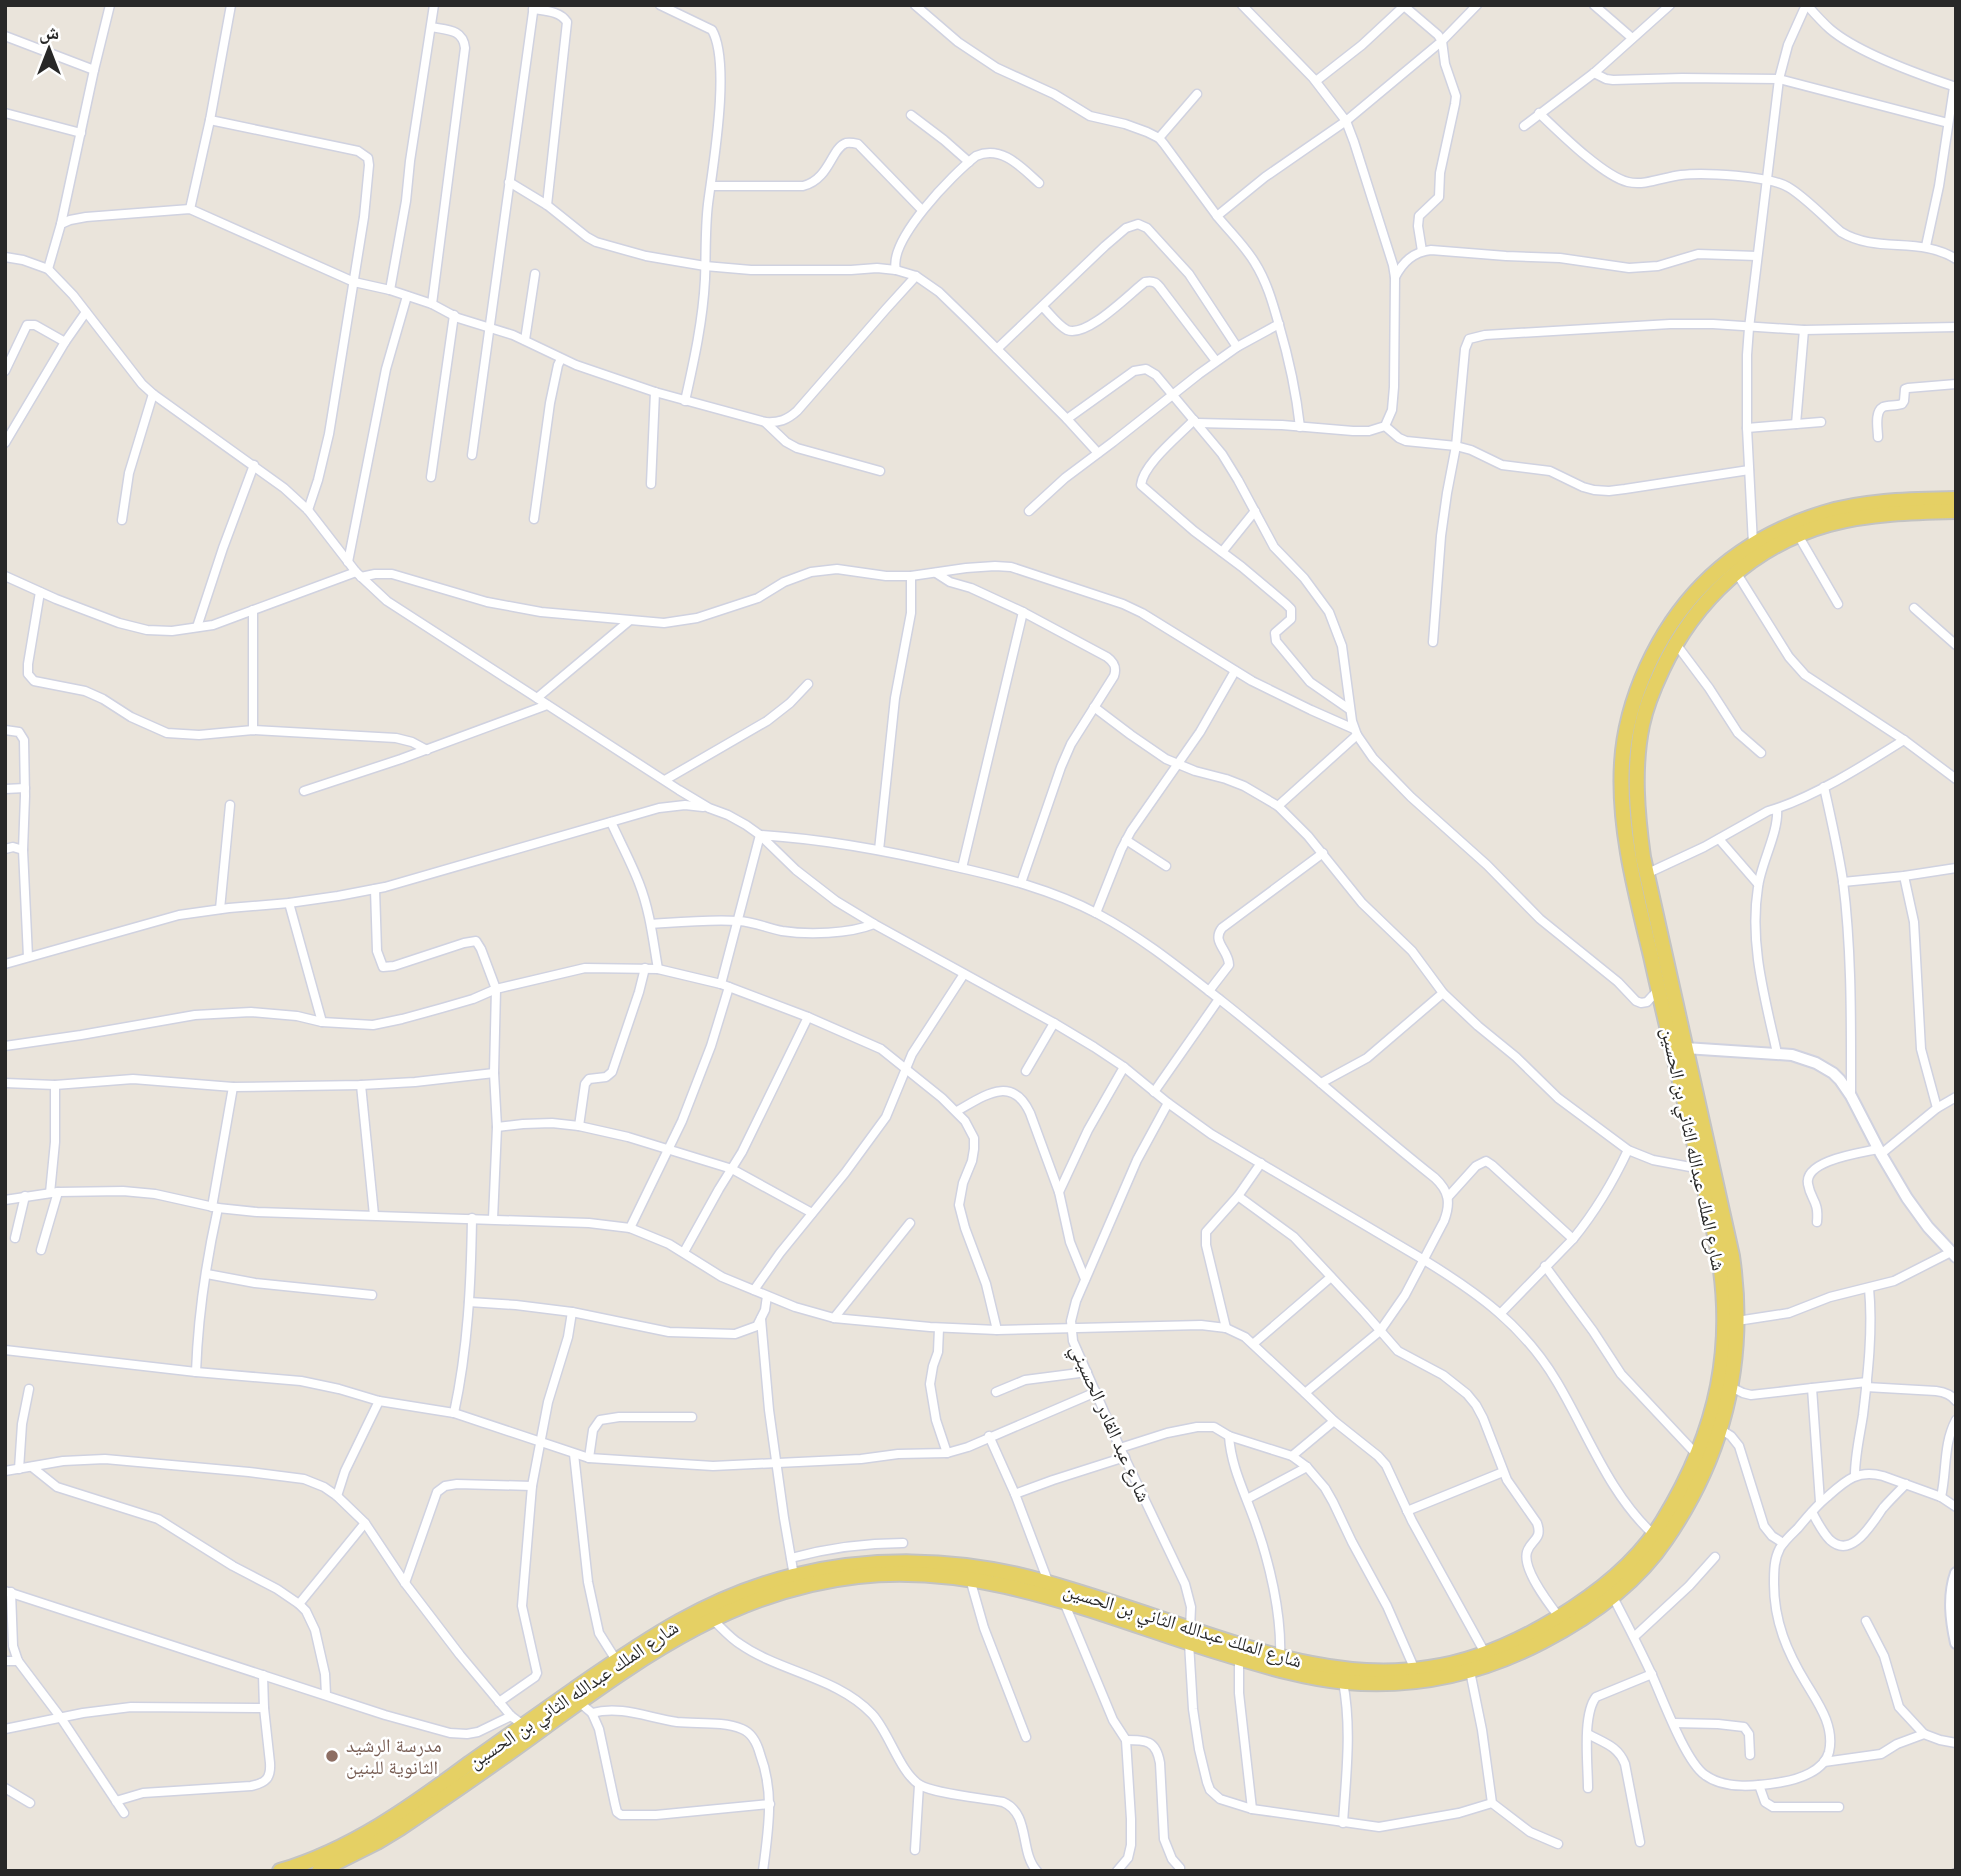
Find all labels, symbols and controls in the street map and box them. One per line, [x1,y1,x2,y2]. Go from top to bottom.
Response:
north arrow [14,14,84,84]
text: ش [39,20,59,46]
street label: شارع الملك عبدالله الثاني بن الحسين [1653,1025,1732,1274]
street label: شارع عبد القادر الحسيني [1062,1340,1157,1507]
street label: شارع الملك عبدالله الثاني بن الحسين [1060,1577,1305,1676]
street label: شارع الملك عبدالله الثاني بن الحسين [463,1615,685,1776]
place label: مدرسة الرشيد الثانوية للبنين [346,1733,442,1781]
marker: مدرسة الرشيد الثانوية للبنين [324,1748,340,1764]

